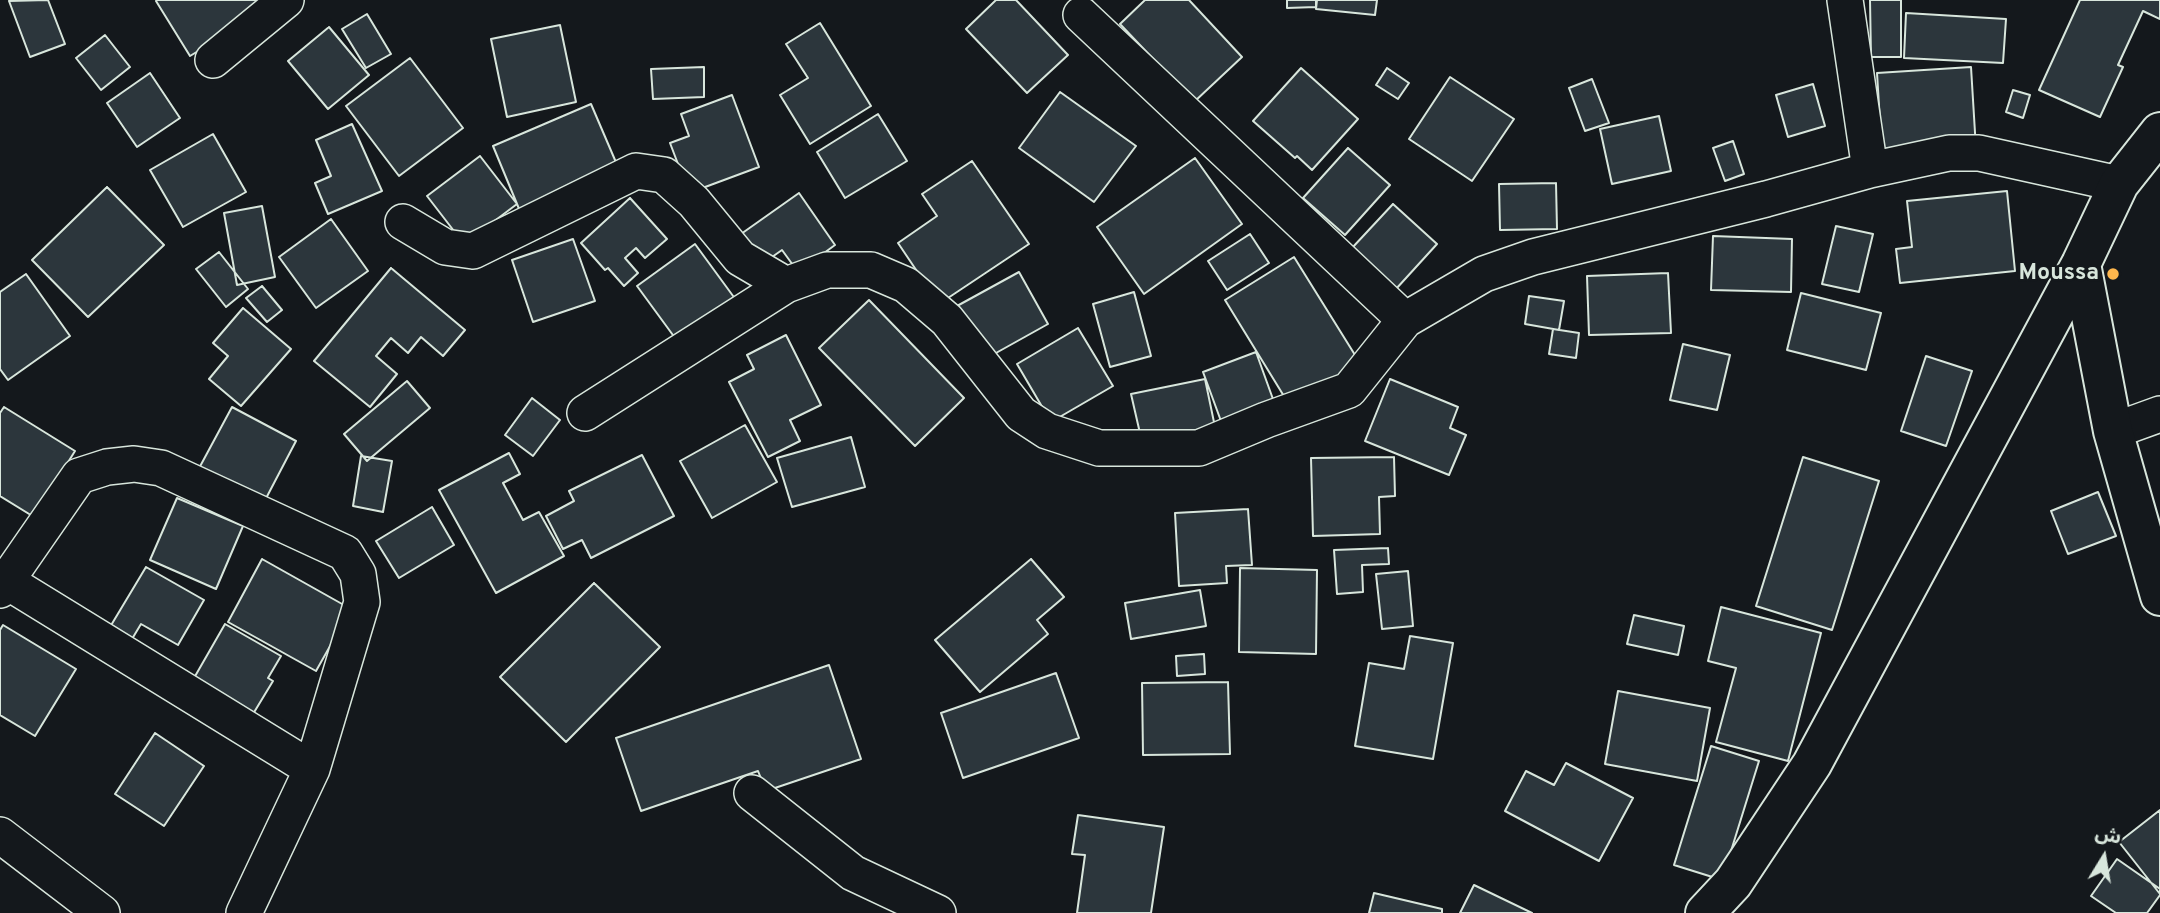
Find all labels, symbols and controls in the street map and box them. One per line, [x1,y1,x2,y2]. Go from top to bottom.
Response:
place label: Moussa [2018,260,2099,288]
marker: Moussa [2105,266,2121,282]
north arrow [2069,822,2139,892]
text: ش [2093,822,2123,851]

